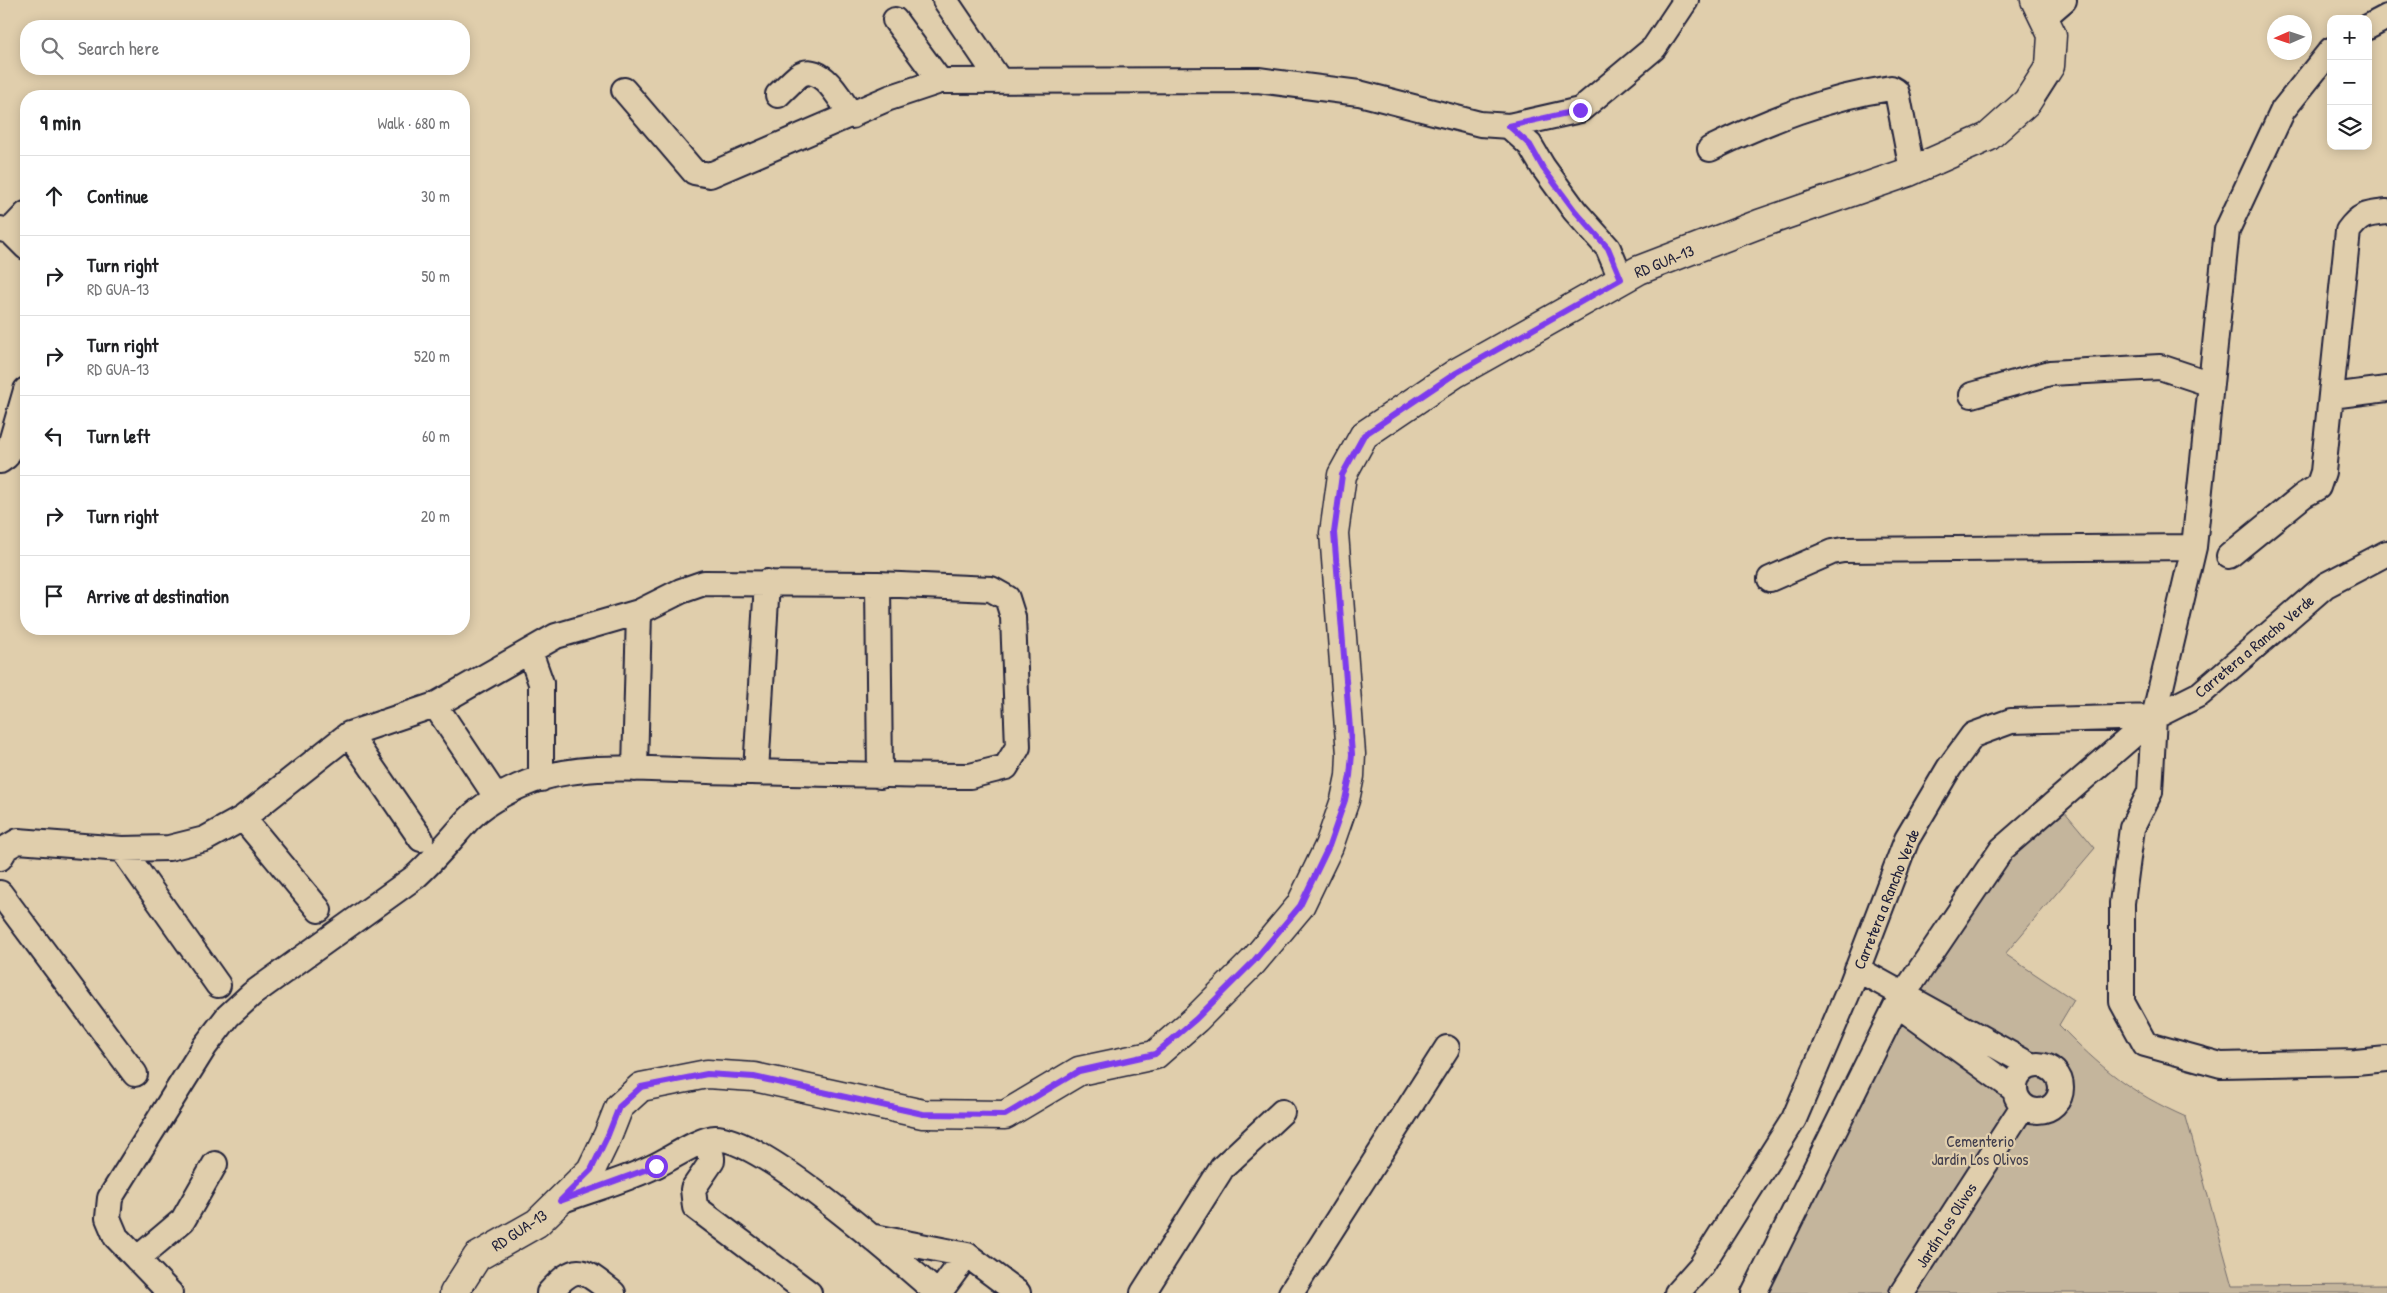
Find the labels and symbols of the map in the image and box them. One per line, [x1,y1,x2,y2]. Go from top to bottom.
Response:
north arrow [2267,15,2312,60]
route end [1569,99,1592,122]
street label: RD GUA-13 [1631,239,1697,283]
street label: Carretera a Rancho Verde [2190,589,2319,703]
street label: Carretera a Rancho Verde [1848,825,1924,972]
park label: Cementerio Jardín Los Olivos [1931,1130,2029,1170]
route start [645,1155,668,1178]
street label: Jardín Los Olivos [1910,1178,1982,1272]
street label: RD GUA-13 [487,1204,551,1256]

